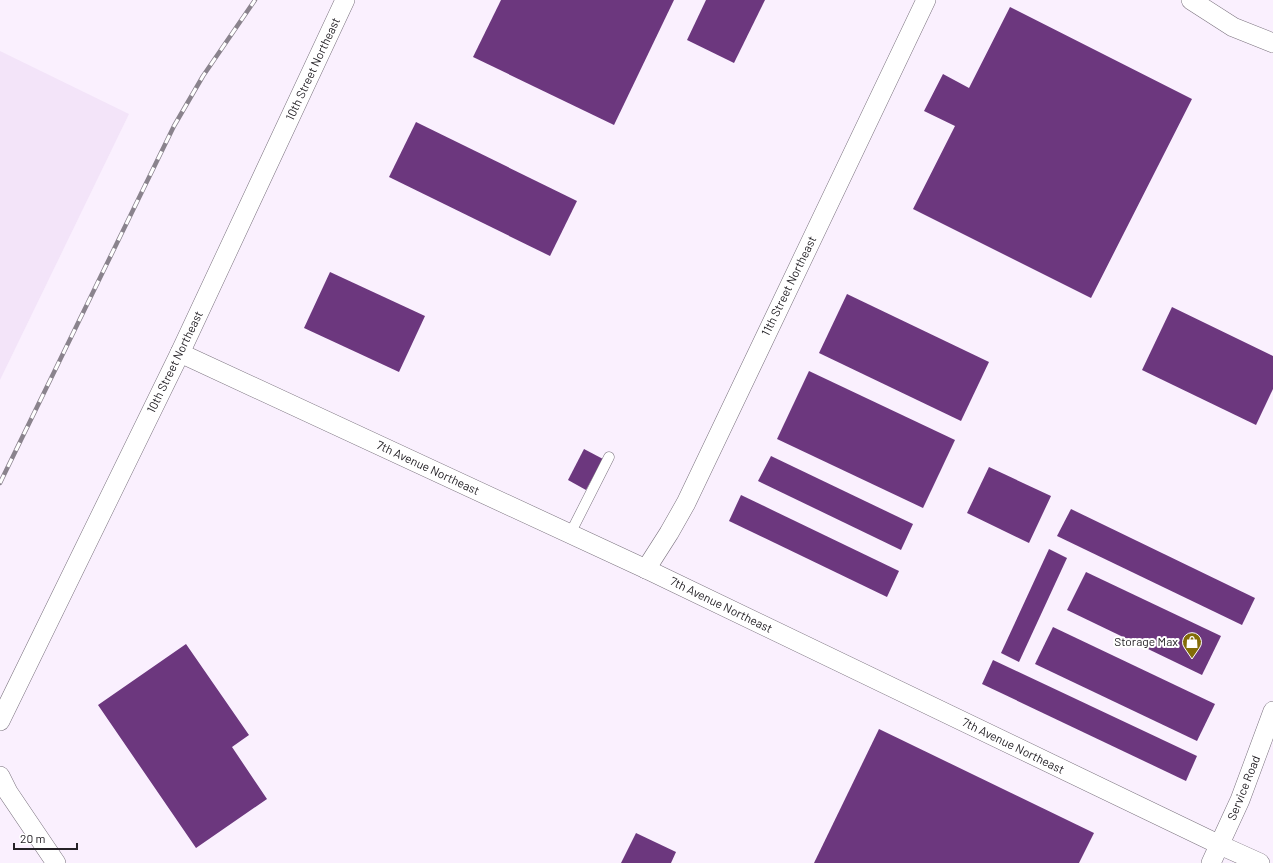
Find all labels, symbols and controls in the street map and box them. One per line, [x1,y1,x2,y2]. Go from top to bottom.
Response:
street label: 10th Street Northeast [282,15,342,122]
street label: 11th Street Northeast [758,233,818,338]
street label: 10th Street Northeast [143,308,205,415]
street label: 7th Avenue Northeast [375,437,482,497]
street label: 7th Avenue Northeast [668,573,775,635]
shop icon: Storage Max [1181,631,1203,659]
place label: Storage Max [1114,634,1178,648]
street label: 7th Avenue Northeast [960,714,1067,776]
street label: Service Road [1224,753,1262,822]
scale bar [14,825,77,851]
text: 20 m [20,831,46,845]

